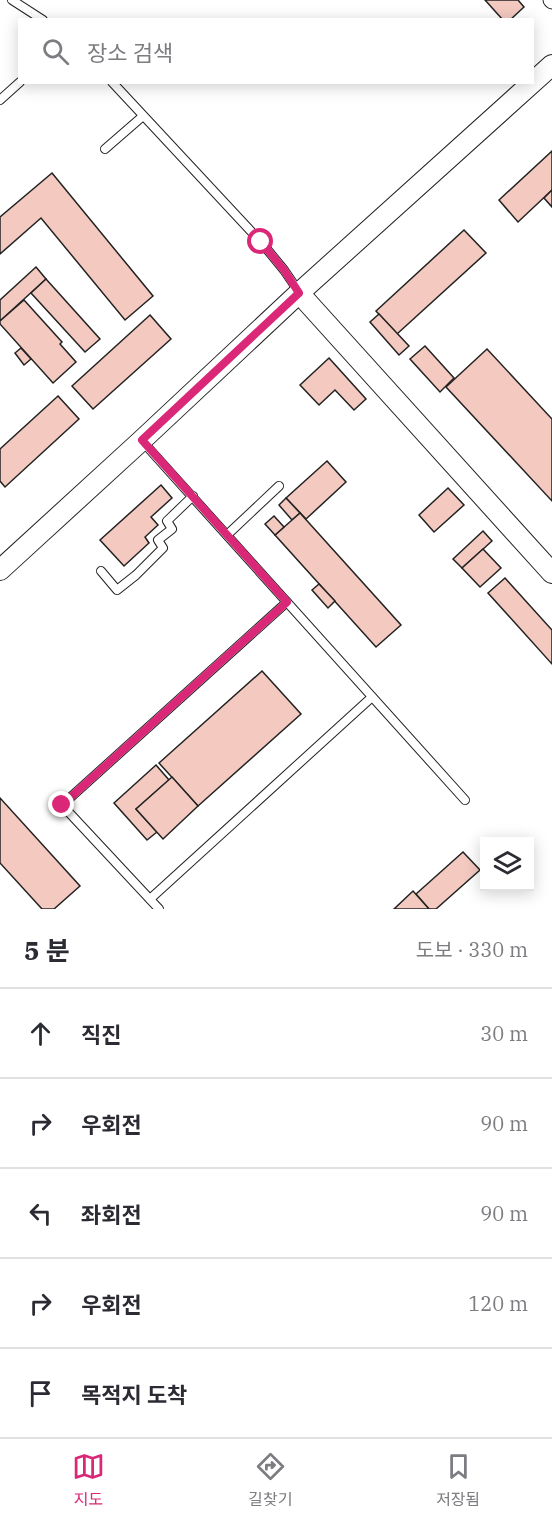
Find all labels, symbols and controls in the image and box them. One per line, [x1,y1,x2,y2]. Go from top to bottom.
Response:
search box [18,18,534,84]
icon: search [39,35,72,68]
text: 장소 검색 [87,38,173,67]
route start [247,228,273,254]
route end [48,791,74,817]
map controls [480,837,534,891]
button: layers [480,837,534,891]
text: 5 분 [24,933,70,967]
text: 도보 · 330 m [416,936,528,963]
icon: ahead [24,1017,57,1050]
text: 직진 [81,1020,121,1049]
text: 30 m [480,1020,528,1047]
icon: right [24,1107,57,1140]
text: 우회전 [81,1110,142,1139]
text: 90 m [480,1110,528,1137]
icon: left [24,1197,57,1230]
text: 좌회전 [81,1200,142,1229]
text: 90 m [480,1200,528,1227]
icon: right [24,1287,57,1320]
text: 우회전 [81,1290,142,1319]
text: 120 m [468,1290,528,1317]
icon: arrive [24,1377,57,1410]
text: 목적지 도착 [81,1380,187,1409]
tab: 지도 [72,1450,105,1510]
tab: 길찾기 [248,1450,292,1510]
tab: 저장됨 [436,1450,480,1510]

